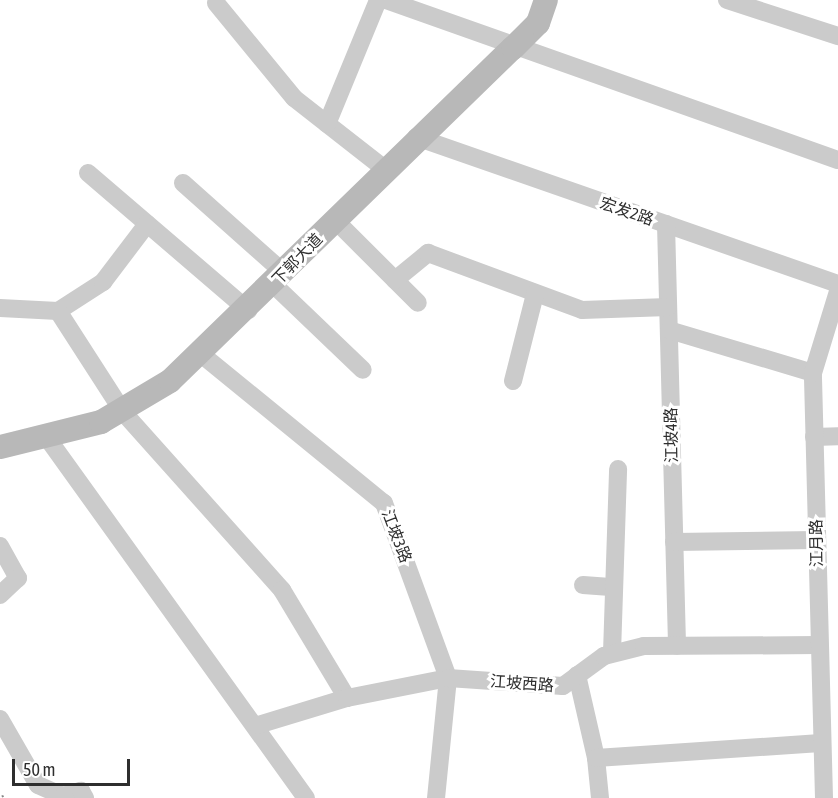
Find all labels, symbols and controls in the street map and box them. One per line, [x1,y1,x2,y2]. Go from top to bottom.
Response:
street label: 宏发2路 [598,193,656,229]
street label: 下郭大道 [268,229,326,289]
street label: 江坡4路 [661,407,681,463]
street label: 江坡3路 [378,507,416,565]
street label: 江月路 [806,519,826,567]
street label: 江坡西路 [489,671,555,695]
scale bar [15,747,134,785]
text: 50 m [23,759,55,780]

